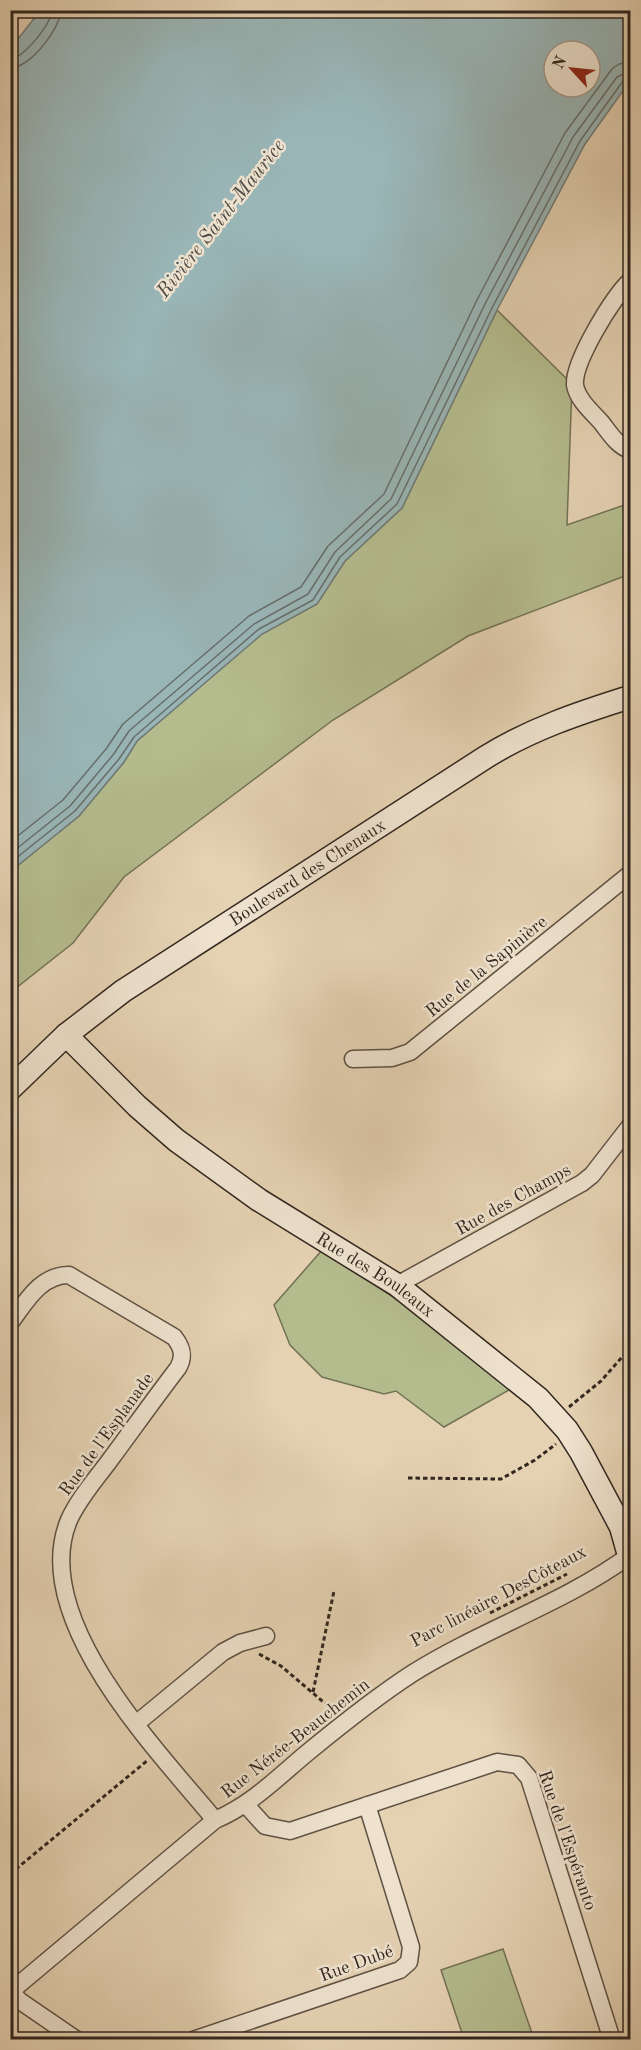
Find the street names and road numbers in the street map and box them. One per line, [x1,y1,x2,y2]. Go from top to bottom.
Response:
street label: Boulevard des Chenaux [226,816,389,930]
street label: Rue de la Sapinière [423,913,551,1021]
street label: Rue des Champs [453,1161,574,1239]
street label: Rue des Bouleaux [313,1229,438,1321]
street label: Rue de l'Esplanade [56,1370,157,1499]
street label: Parc linéaire DesCôteaux [408,1543,589,1651]
street label: Rue Nérée-Beauchemin [218,1675,373,1802]
street label: Rue de l'Espéranto [535,1768,599,1913]
street label: Rue Dubé [317,1942,396,1986]

